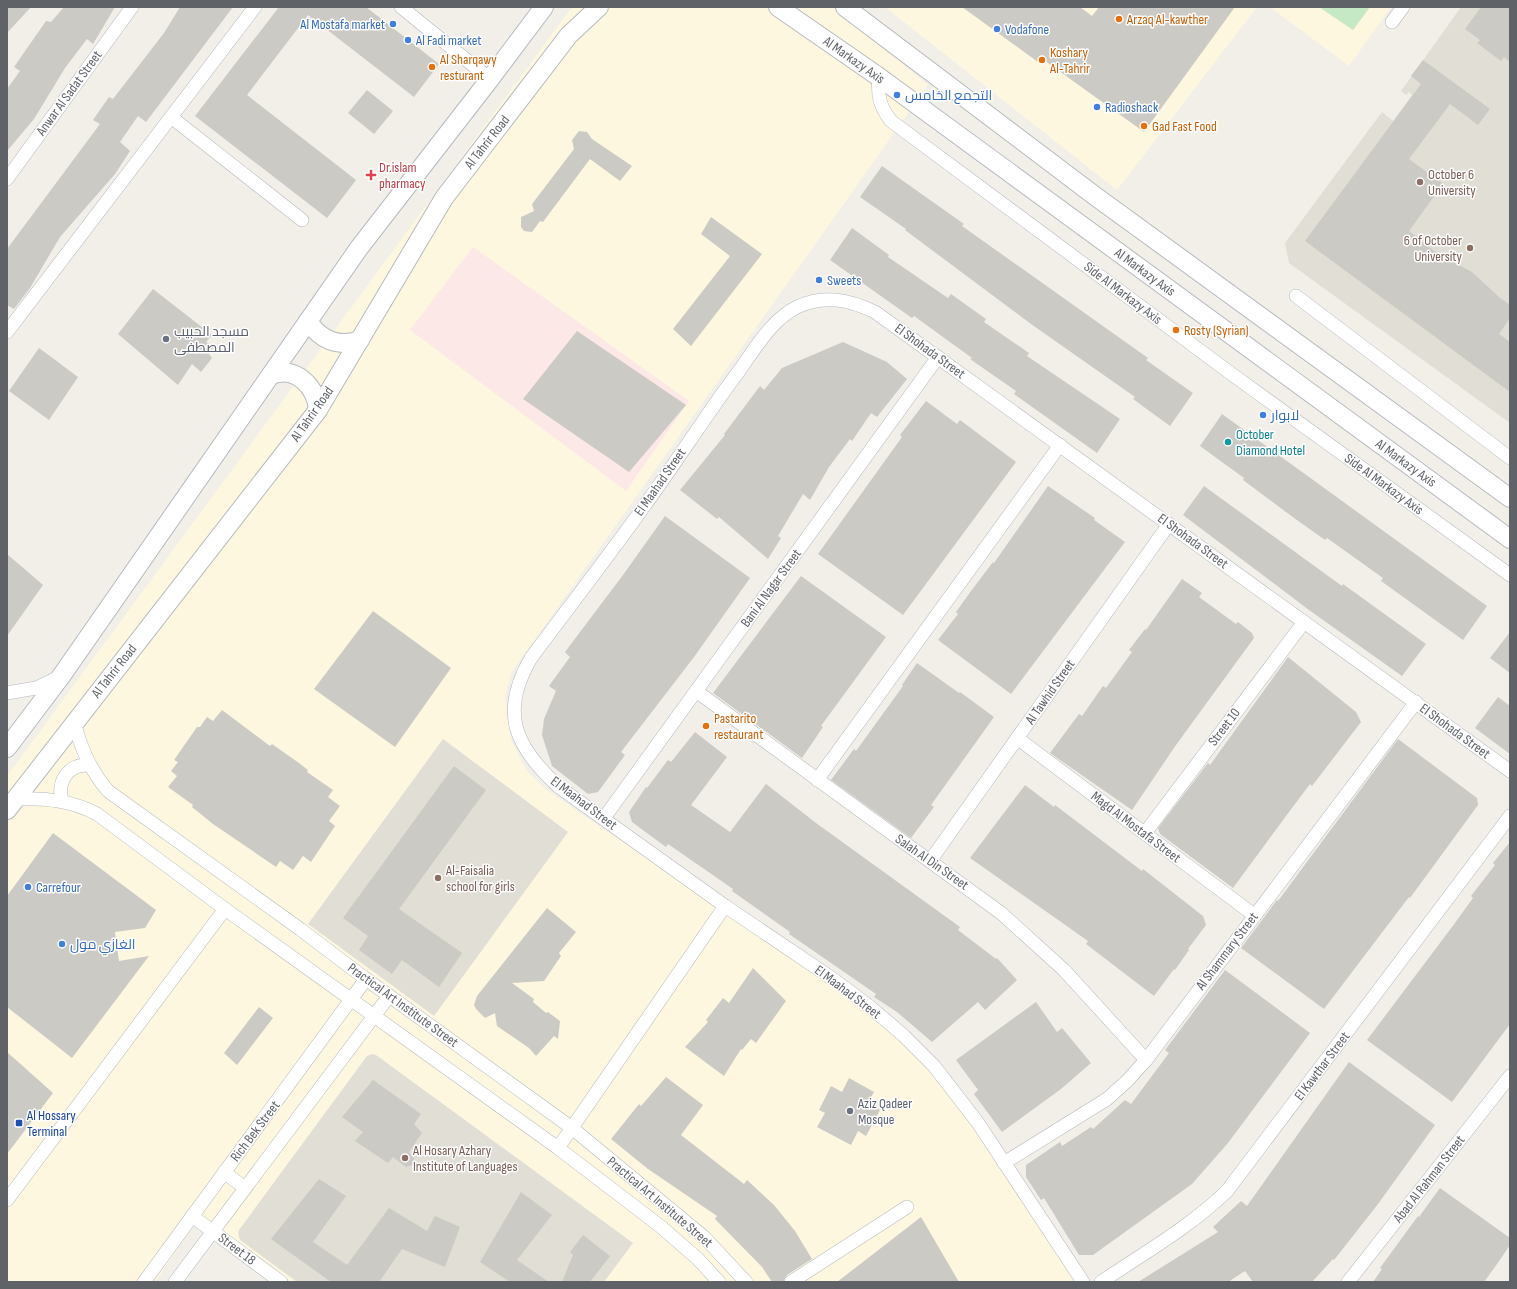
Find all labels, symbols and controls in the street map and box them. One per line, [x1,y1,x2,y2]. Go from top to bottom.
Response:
place label: Arzaq Al-kawther [1126,11,1208,28]
marker: Arzaq Al-kawther [1114,14,1124,24]
place label: Al Mostafa market [299,16,385,33]
marker: Al Mostafa market [388,19,398,29]
place label: Vodafone [1005,21,1049,38]
marker: Vodafone [992,24,1002,34]
place label: Al Fadi market [415,32,482,49]
street label: Al Markazy Axis [819,32,888,87]
marker: Al Fadi market [403,35,413,45]
place label: Koshary Al-Tahrir [1049,44,1090,77]
street label: Anwar Al Sadat Street [32,47,106,140]
place label: Al Sharqawy resturant [439,51,497,84]
marker: Koshary Al-Tahrir [1037,55,1047,65]
marker: Al Sharqawy resturant [427,62,437,72]
place label: التجمع الخامس [905,87,992,104]
marker: التجمع الخامس [892,90,902,100]
place label: Radioshack [1105,99,1159,116]
marker: Radioshack [1092,102,1102,112]
street label: Al Tahrir Road [460,112,513,173]
place label: Gad Fast Food [1152,118,1217,135]
marker: Gad Fast Food [1139,121,1149,131]
place label: Dr.islam pharmacy [379,159,426,192]
place label: October 6 University [1428,166,1476,199]
marker: Dr.islam pharmacy [366,170,376,180]
marker: October 6 University [1415,177,1425,187]
place label: 6 of October University [1404,232,1463,265]
marker: 6 of October University [1465,243,1475,253]
street label: Al Markazy Axis [1110,244,1179,300]
street label: Side Al Markazy Axis [1081,258,1165,328]
place label: Sweets [827,272,861,289]
marker: Sweets [814,275,824,285]
street label: El Shohada Street [892,320,968,382]
place label: Rosty (Syrian) [1184,322,1248,339]
place label: مسجد الحبيب المصطفى [174,323,249,356]
marker: Rosty (Syrian) [1171,325,1181,335]
marker: مسجد الحبيب المصطفى [161,334,171,344]
street label: Al Tahrir Road [286,383,337,446]
place label: لابوار [1270,407,1299,424]
marker: لابوار [1258,410,1268,420]
place label: October Diamond Hotel [1236,426,1305,459]
street label: Al Markazy Axis [1371,435,1440,491]
marker: October Diamond Hotel [1223,437,1233,447]
street label: El Maahad Street [630,445,690,519]
street label: Side Al Markazy Axis [1341,450,1427,518]
street label: El Shohada Street [1155,510,1231,572]
street label: Bani Al Nagar Street [737,546,805,630]
street label: Al Tahrir Road [87,641,140,702]
street label: Al Tawhid Street [1021,656,1079,728]
street label: El Shohada Street [1417,700,1493,762]
street label: Street 10 [1204,705,1244,749]
place label: Pastarito restaurant [714,710,763,743]
marker: Pastarito restaurant [701,721,711,731]
street label: El Maahad Street [547,773,621,833]
street label: Magd Al Mostafa Street [1088,788,1184,866]
street label: Salah Al Din Street [892,830,972,894]
place label: Al-Faisalia school for girls [445,862,515,895]
marker: Al-Faisalia school for girls [433,873,443,883]
place label: Carrefour [36,879,81,896]
marker: Carrefour [23,882,33,892]
street label: Al Shammary Street [1192,909,1262,994]
place label: الغازي مول [70,936,136,956]
marker: الغازي مول [57,939,67,949]
street label: Practical Art Institute Street [344,959,462,1051]
street label: El Maahad Street [811,962,885,1022]
street label: El Kawthar Street [1291,1028,1353,1104]
place label: Aziz Qadeer Mosque [857,1095,912,1128]
street label: Rich Bek Street [227,1097,283,1165]
marker: Aziz Qadeer Mosque [845,1106,855,1116]
place label: Al Hossary Terminal [26,1107,76,1140]
marker: Al Hossary Terminal [14,1118,24,1128]
street label: Abad Al Rahman Street [1389,1132,1468,1227]
place label: Al Hosary Azhary Institute of Languages [412,1142,517,1175]
marker: Al Hosary Azhary Institute of Languages [400,1153,410,1163]
street label: Practical Art Institute Street [604,1153,716,1251]
street label: Street 18 [215,1229,259,1269]

